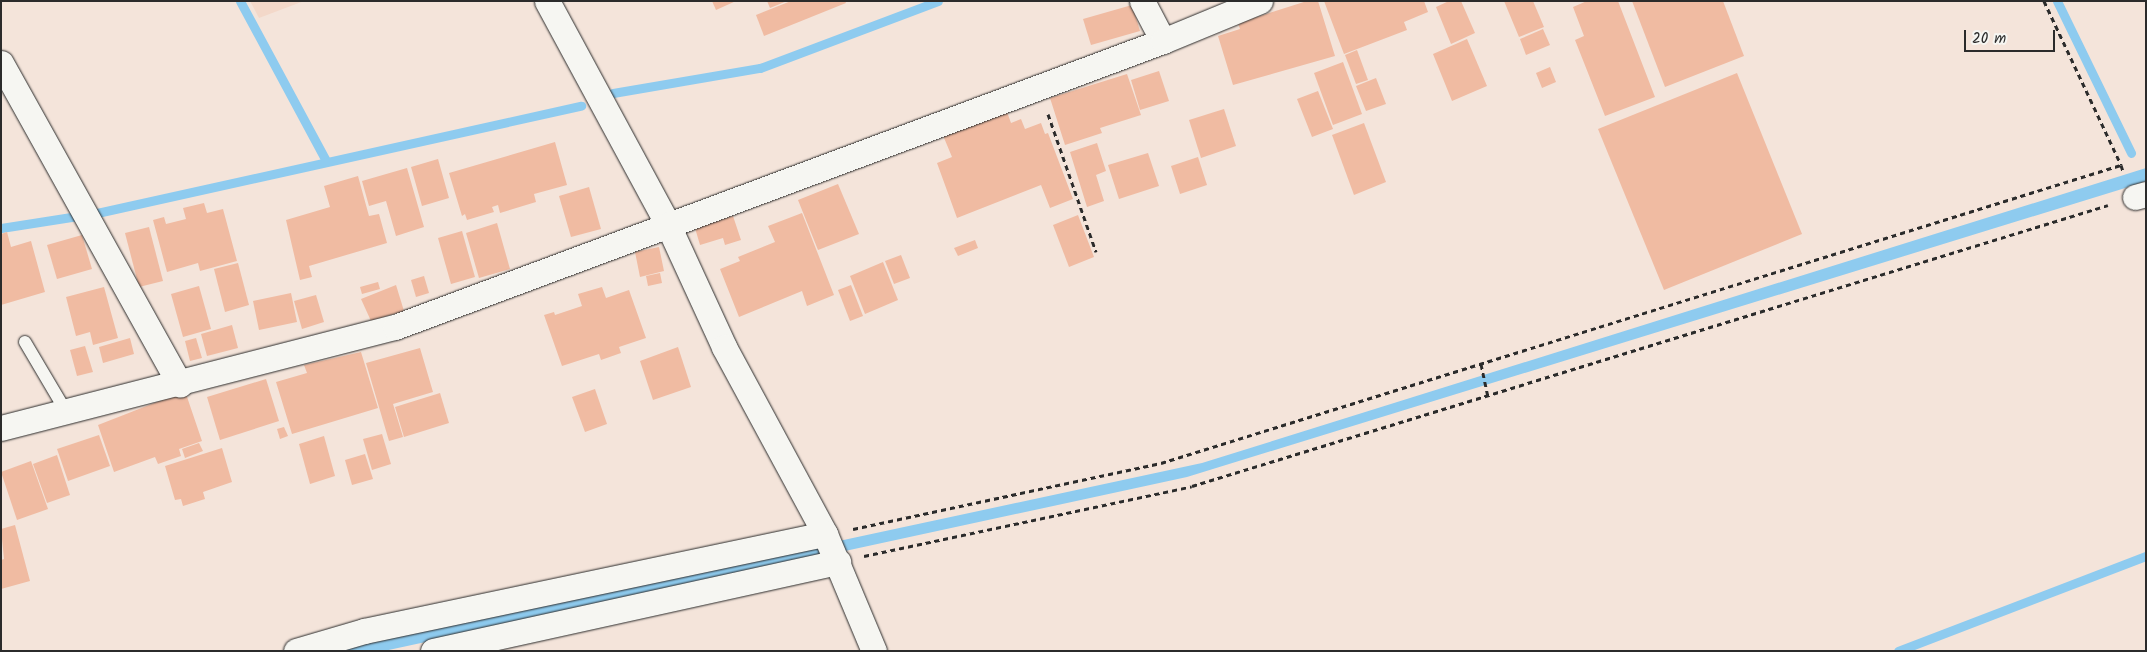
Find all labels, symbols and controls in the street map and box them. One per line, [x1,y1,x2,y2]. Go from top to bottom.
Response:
scale bar [1967,20,2058,52]
text: 20 m [1972,27,2006,51]

